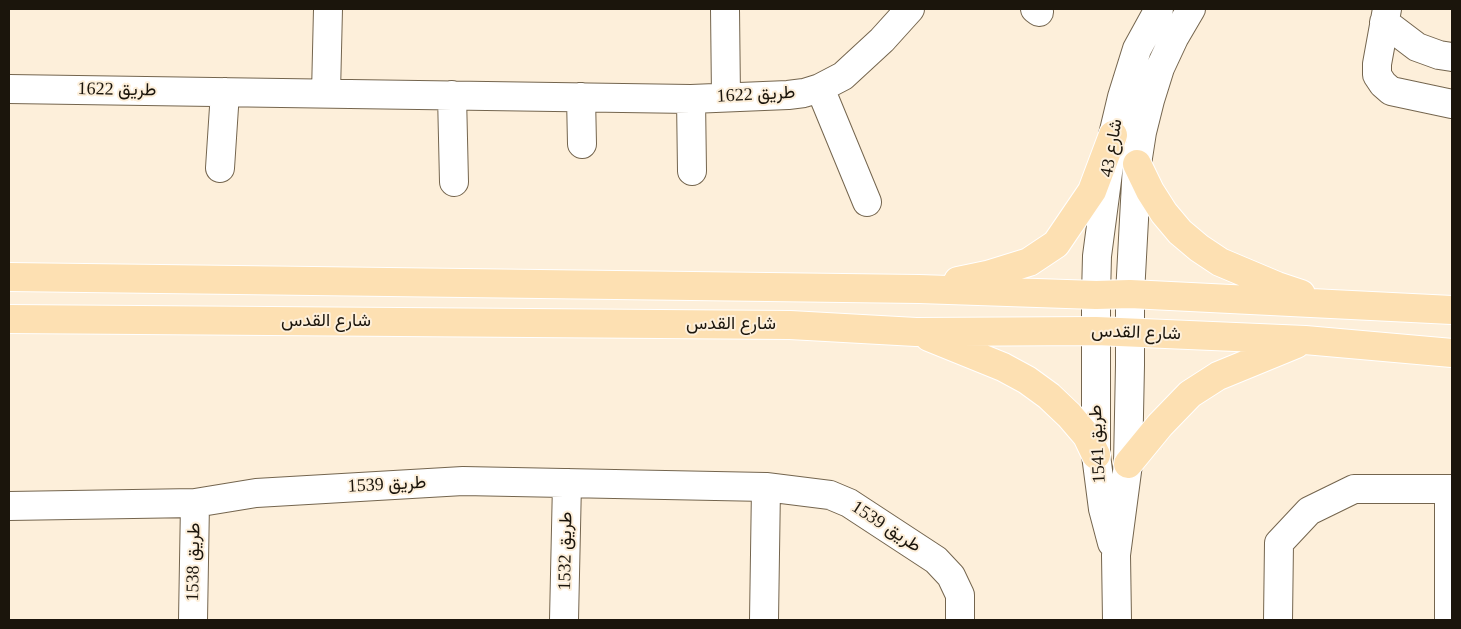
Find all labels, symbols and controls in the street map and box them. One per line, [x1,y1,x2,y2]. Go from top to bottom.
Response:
street label: طريق 1622 [77,79,157,101]
street label: طريق 1622 [716,82,796,108]
street label: شارع 43 [1096,117,1128,179]
street label: شارع القدس [281,310,371,332]
street label: شارع القدس [686,313,776,335]
street label: شارع القدس [1091,321,1181,345]
street label: طريق 1541 [1085,404,1111,484]
street label: طريق 1539 [347,472,427,498]
street label: طريق 1539 [847,497,925,557]
street label: طريق 1532 [555,511,577,591]
street label: طريق 1538 [183,522,205,602]

